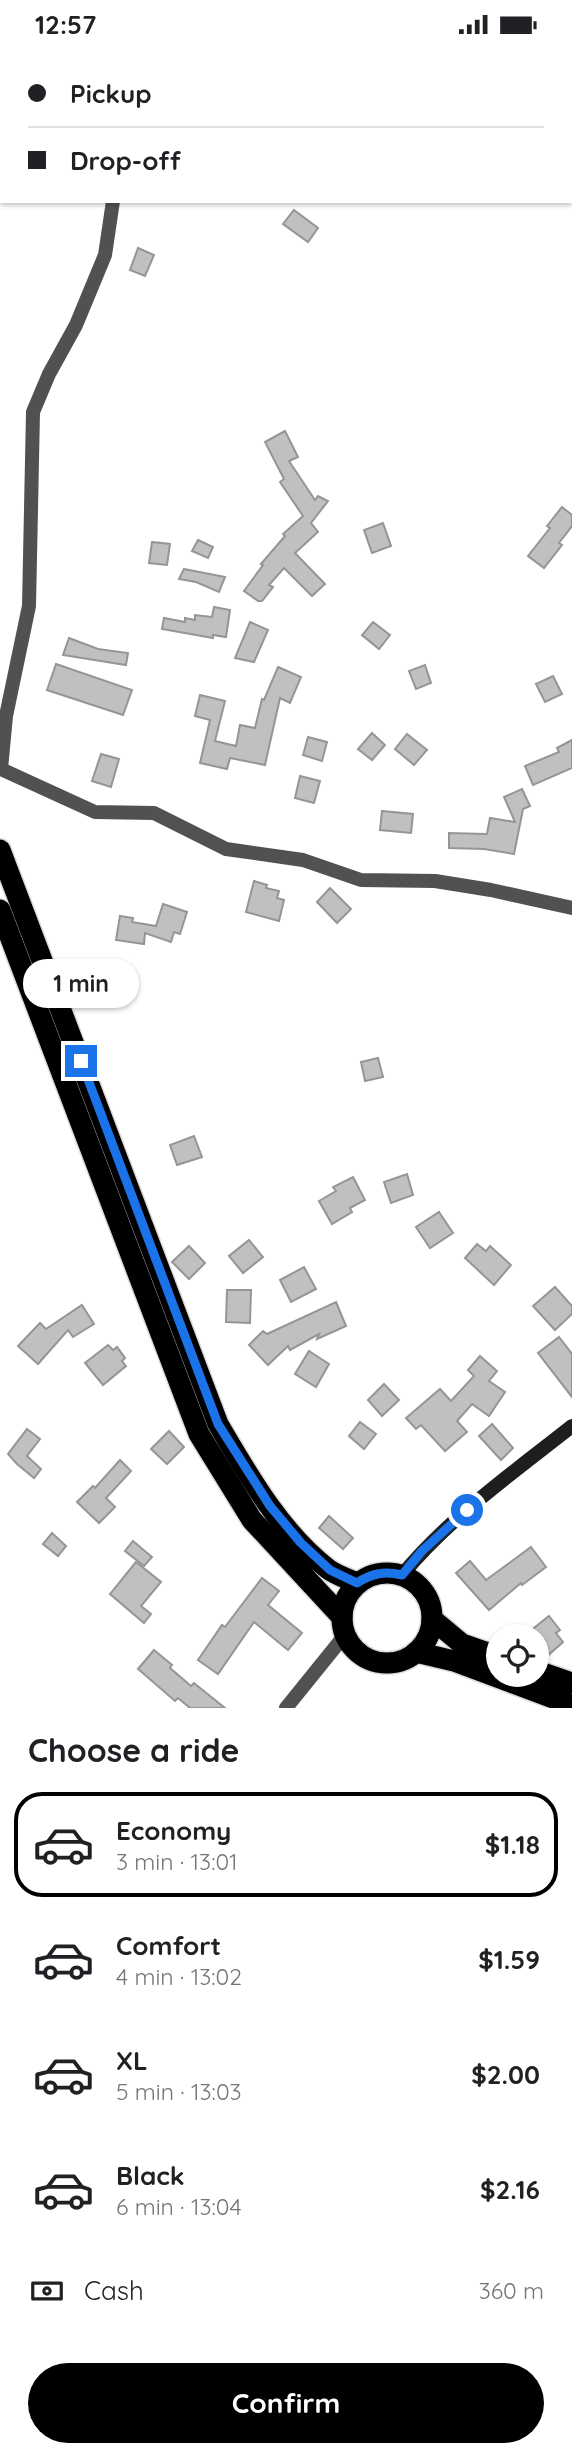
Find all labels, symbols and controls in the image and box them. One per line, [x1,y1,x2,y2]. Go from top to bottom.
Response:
text: 12:57 [35,8,96,41]
text: Pickup [70,77,152,110]
text: Drop-off [70,144,181,177]
callout: 1 min [23,960,139,1009]
text: 1 min [53,969,109,998]
route end [65,1045,97,1077]
route start [451,1494,483,1526]
map controls [486,1624,549,1687]
button: locate [486,1624,549,1687]
text: Choose a ride [28,1730,240,1770]
icon: car [32,1813,95,1876]
text: Economy [116,1814,231,1847]
text: $1.18 [485,1828,540,1861]
text: 3 min · 13:01 [116,1847,238,1876]
icon: car [32,1928,95,1991]
text: Comfort [116,1929,221,1962]
text: $1.59 [478,1943,540,1976]
text: 4 min · 13:02 [116,1962,242,1991]
icon: car [32,2043,95,2106]
text: XL [116,2044,148,2077]
text: $2.00 [471,2058,540,2091]
text: 5 min · 13:03 [116,2077,242,2106]
icon: car [32,2158,95,2221]
text: Black [116,2159,185,2192]
text: $2.16 [480,2173,540,2206]
text: 6 min · 13:04 [116,2192,242,2221]
icon: cash [28,2272,66,2310]
text: Cash [84,2274,144,2307]
text: 360 m [479,2276,544,2305]
button: Confirm [28,2363,544,2443]

